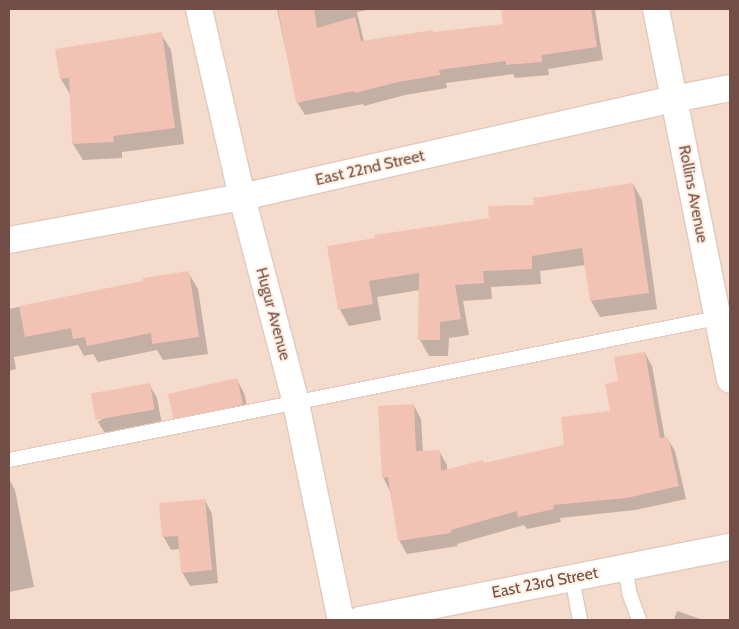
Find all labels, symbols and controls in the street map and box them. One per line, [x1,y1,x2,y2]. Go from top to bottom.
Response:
street label: Rollins Avenue [674,144,712,244]
street label: East 22nd Street [314,146,426,190]
street label: Hugur Avenue [251,266,295,362]
street label: East 23rd Street [490,563,600,603]

